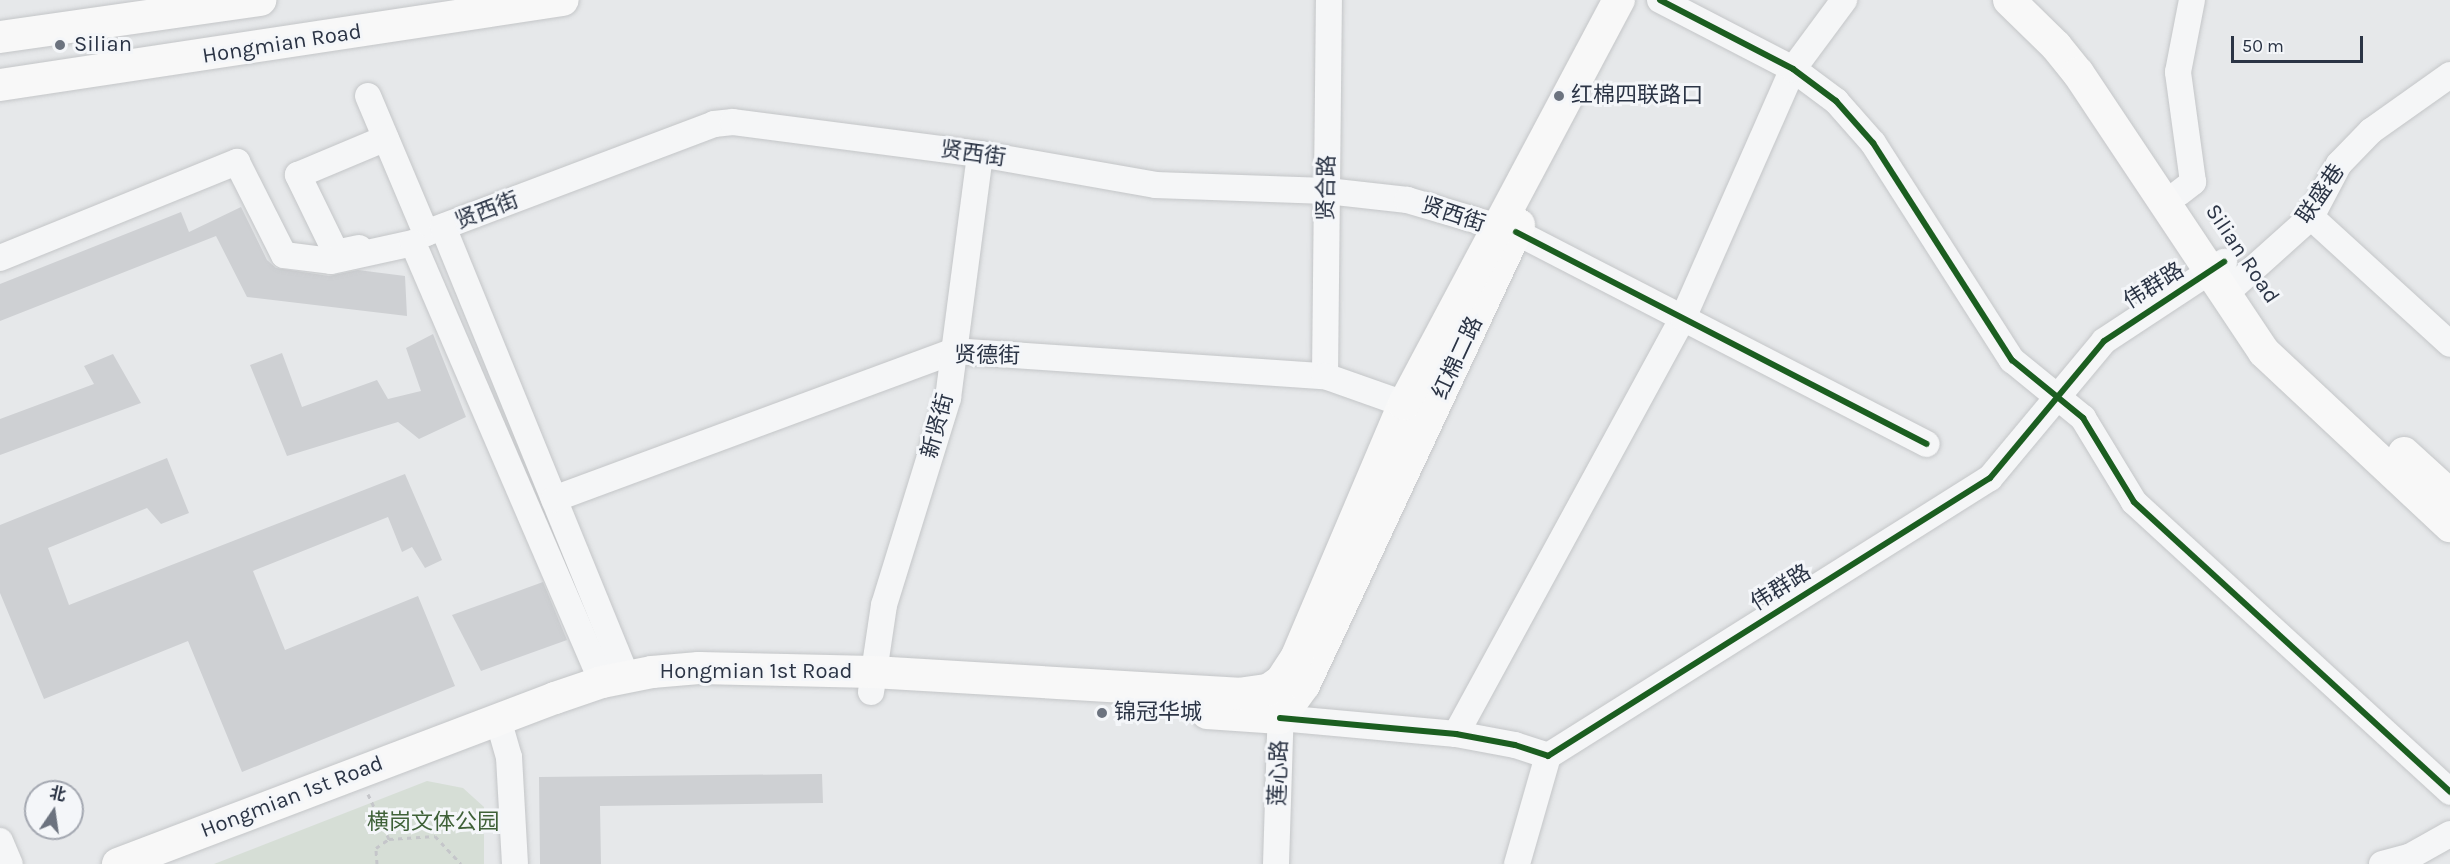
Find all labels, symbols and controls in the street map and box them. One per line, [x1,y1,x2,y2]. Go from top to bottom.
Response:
street label: Hongmian Road [201,18,363,70]
scale bar [2234,24,2366,62]
place label: Silian [74,32,132,58]
text: 50 m [2242,35,2284,57]
marker: Silian [51,36,69,54]
place label: 红棉四联路口 [1571,83,1703,109]
marker: 红棉四联路口 [1552,89,1566,103]
street label: 贤西街 [938,136,1008,172]
street label: 贤合路 [1313,155,1341,221]
street label: 联盛巷 [2292,159,2350,229]
street label: 贤西街 [451,187,523,235]
street label: 贤西街 [1418,192,1488,238]
street label: Silian Road [2199,199,2285,309]
street label: 伟群路 [2119,257,2189,315]
street label: 红棉二路 [1427,313,1489,403]
street label: 贤德街 [954,342,1020,370]
street label: 新贤街 [917,391,959,461]
street label: 伟群路 [1746,559,1816,617]
street label: Hongmian 1st Road [659,659,853,685]
place label: 锦冠华城 [1114,700,1202,726]
marker: 锦冠华城 [1095,706,1109,720]
street label: 莲心路 [1265,740,1293,806]
street label: Hongmian 1st Road [197,750,387,844]
north arrow [24,780,84,840]
text: 北 [48,783,68,805]
park label: 横岗文体公园 [367,810,499,836]

